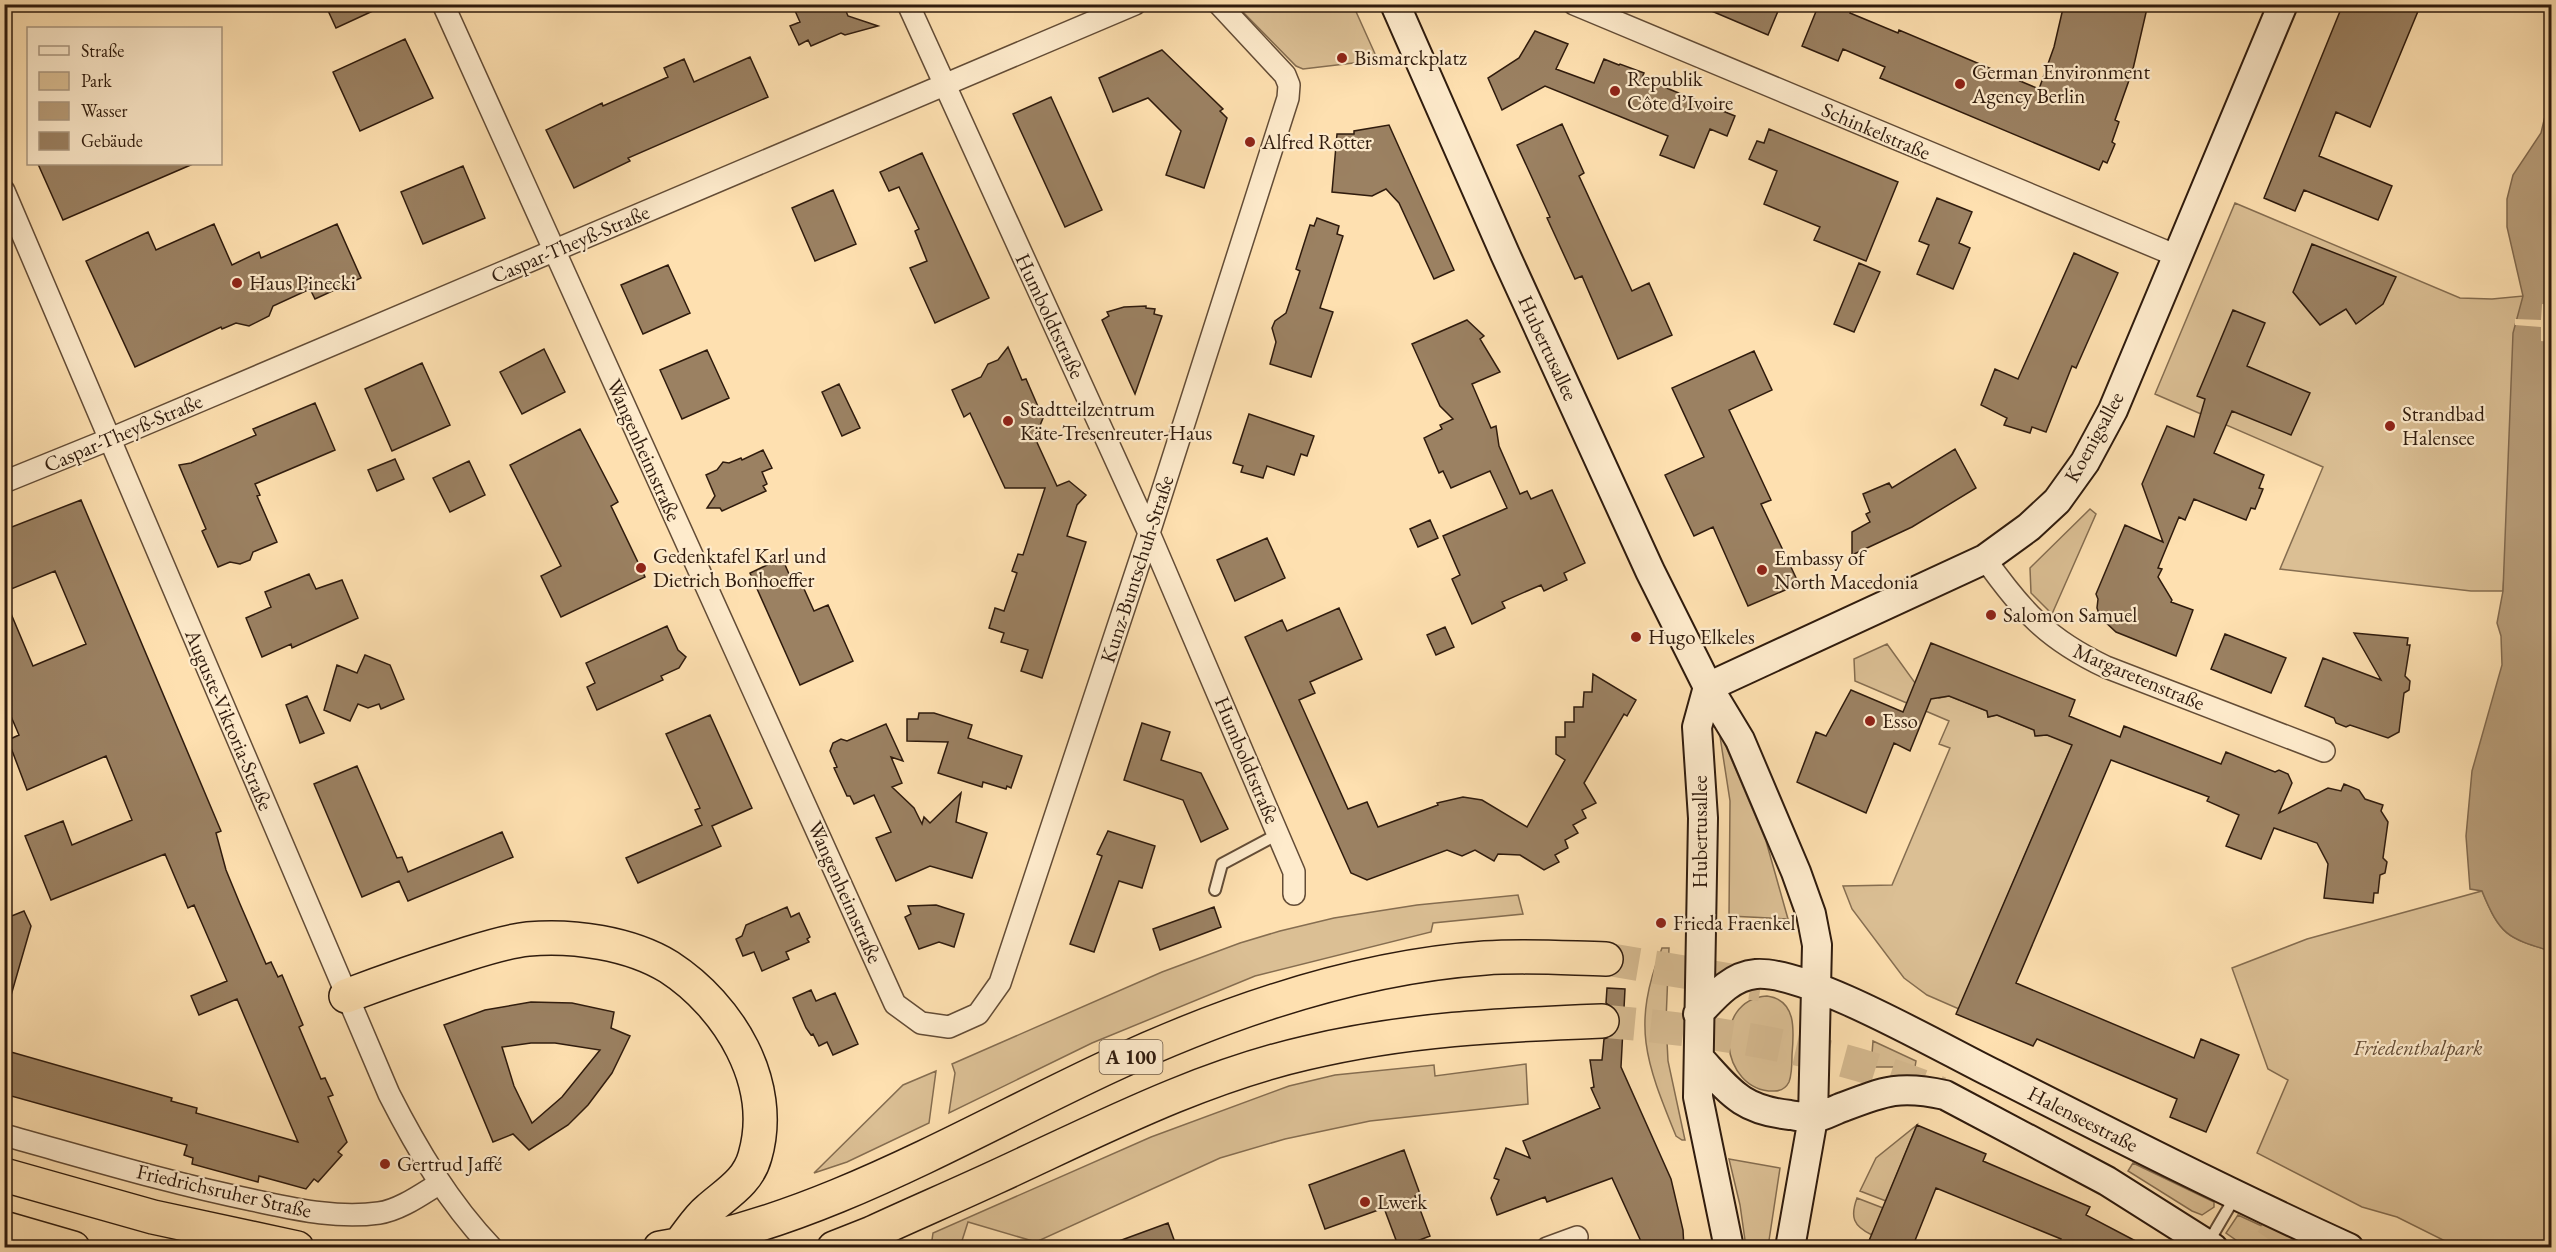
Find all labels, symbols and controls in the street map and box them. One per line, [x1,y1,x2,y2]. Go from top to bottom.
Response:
legend [27,27,222,165]
text: Straße [81,39,124,62]
place label: Bismarckplatz [1354,44,1467,71]
marker: Bismarckplatz [1335,51,1349,65]
place label: German Environment Agency Berlin [1971,58,2150,109]
place label: Republik Côte d’Ivoire [1627,65,1733,116]
text: Park [81,69,112,92]
marker: German Environment Agency Berlin [1953,77,1967,91]
marker: Republik Côte d’Ivoire [1608,84,1622,98]
street label: Schinkelstraße [1818,95,1935,166]
text: Wasser [81,99,128,122]
place label: Alfred Rotter [1261,128,1372,155]
text: Gebäude [81,129,143,152]
marker: Alfred Rotter [1243,135,1257,149]
street label: Caspar-Theyß-Straße [486,198,653,289]
street label: Humboldtstraße [1010,249,1091,383]
place label: Haus Pinecki [249,269,356,296]
marker: Haus Pinecki [230,276,244,290]
street label: Hubertusallee [1512,291,1585,405]
street label: Wangenheimstraße [601,374,688,525]
street label: Caspar-Theyß-Straße [39,387,206,478]
street label: Koenigsallee [2058,387,2130,487]
place label: Stadtteilzentrum Käte-Tresenreuter-Haus [1020,395,1212,446]
place label: Strandbad Halensee [2402,400,2485,451]
marker: Stadtteilzentrum Käte-Tresenreuter-Haus [1001,414,1015,428]
marker: Strandbad Halensee [2383,419,2397,433]
street label: Kunz-Buntschuh-Straße [1093,472,1180,666]
place label: Gedenktafel Karl und Dietrich Bonhoeffer [653,542,827,593]
place label: Embassy of North Macedonia [1774,544,1919,595]
marker: Gedenktafel Karl und Dietrich Bonhoeffer [634,561,648,575]
marker: Embassy of North Macedonia [1755,563,1769,577]
place label: Salomon Samuel [2003,601,2137,628]
marker: Salomon Samuel [1984,608,1998,622]
place label: Hugo Elkeles [1648,623,1755,650]
street label: Auguste-Viktoria-Straße [179,624,280,814]
marker: Hugo Elkeles [1629,630,1643,644]
street label: Margaretenstraße [2069,637,2209,716]
street label: Humboldtstraße [1209,692,1286,827]
place label: Esso [1882,707,1918,734]
marker: Esso [1863,714,1877,728]
street label: Hubertusallee [1686,775,1713,889]
street label: Wangenheimstraße [802,816,889,967]
place label: Frieda Fraenkel [1673,909,1796,936]
marker: Frieda Fraenkel [1654,916,1668,930]
park label: Friedenthalpark [2352,1034,2483,1061]
road number: A 100 [1100,1040,1162,1074]
street label: Halenseestraße [2024,1079,2143,1158]
place label: Gertrud Jaffé [397,1150,502,1177]
street label: Friedrichsruher Straße [134,1157,314,1224]
marker: Gertrud Jaffé [378,1157,392,1171]
place label: Lwerk [1377,1188,1428,1215]
marker: Lwerk [1358,1195,1372,1209]

